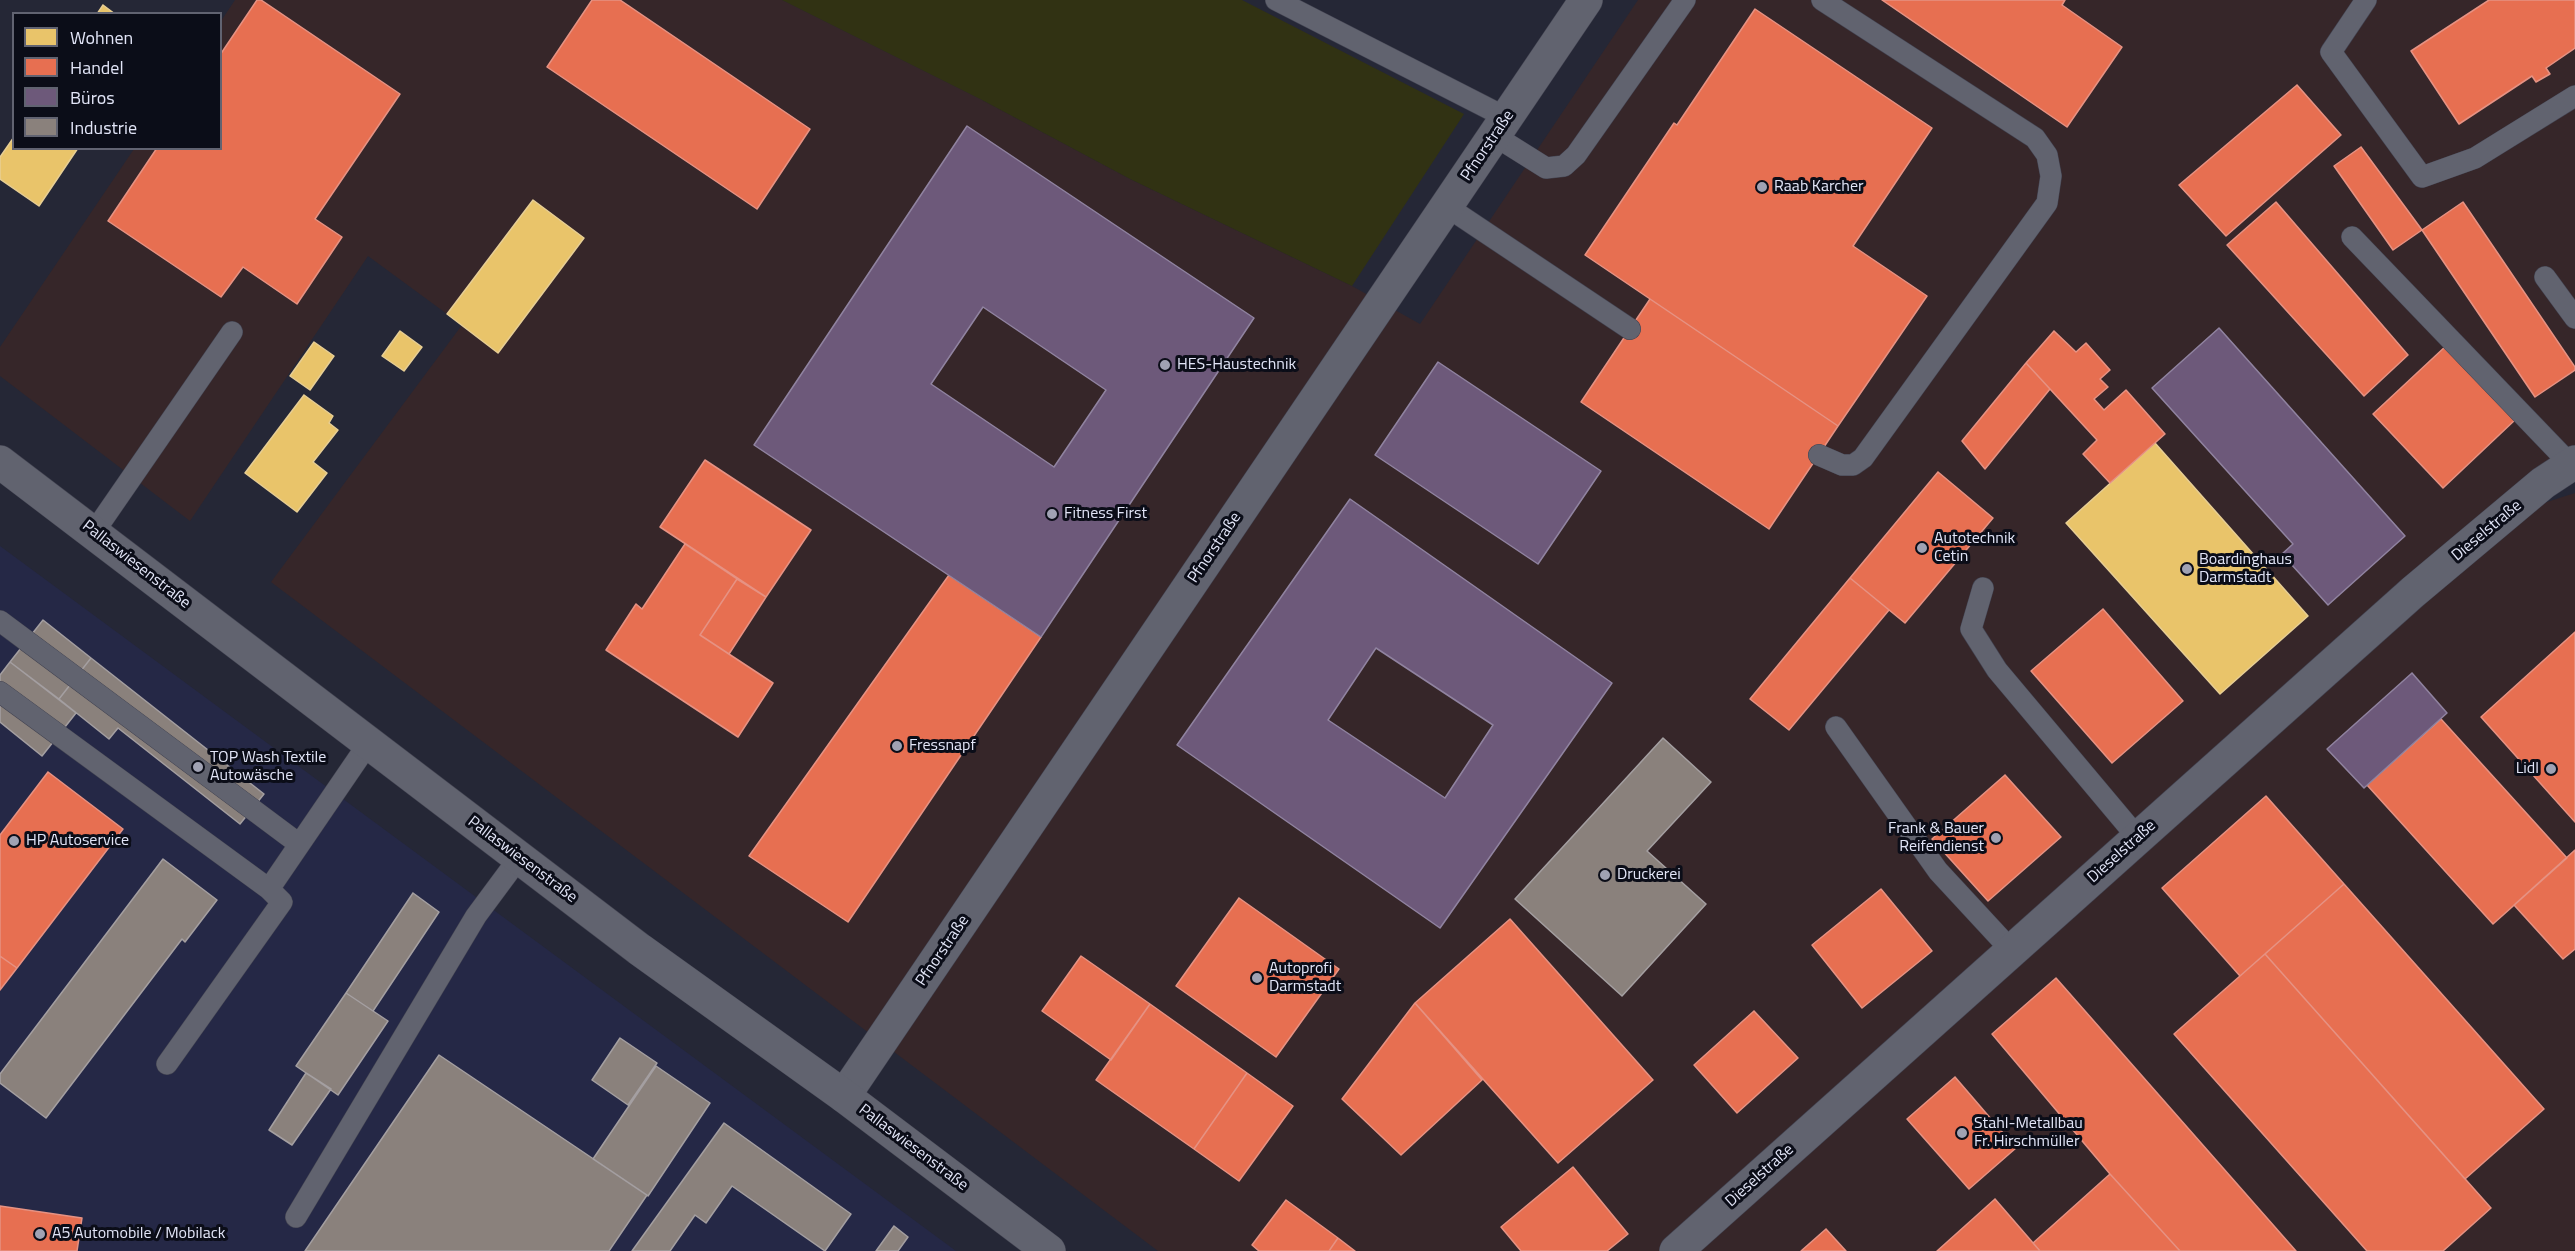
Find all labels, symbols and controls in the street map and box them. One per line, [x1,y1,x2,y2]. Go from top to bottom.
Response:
legend [12,12,222,150]
text: Wohnen [70,24,133,51]
text: Handel [70,54,124,81]
text: Büros [70,84,115,111]
street label: Pfnorstraße [1457,107,1519,185]
text: Industrie [70,114,137,141]
place label: Raab Karcher [1774,177,1864,197]
marker: Raab Karcher [1755,180,1769,194]
place label: HES-Haustechnik [1177,355,1296,375]
marker: HES-Haustechnik [1158,358,1172,372]
street label: Dieselstraße [2448,496,2526,566]
place label: Fitness First [1064,504,1147,524]
marker: Fitness First [1045,507,1059,521]
street label: Pfnorstraße [1184,509,1246,587]
street label: Pallaswiesenstraße [78,517,194,613]
place label: Autotechnik Cetin [1934,529,2015,567]
marker: Autotechnik Cetin [1915,541,1929,555]
place label: Boardinghaus Darmstadt [2199,550,2292,588]
marker: Boardinghaus Darmstadt [2180,562,2194,576]
place label: Fressnapf [909,736,976,756]
marker: Fressnapf [890,739,904,753]
place label: TOP Wash Textile Autowäsche [210,748,326,786]
place label: Lidl [2516,759,2539,779]
marker: TOP Wash Textile Autowäsche [191,760,205,774]
marker: Lidl [2544,762,2558,776]
street label: Pallaswiesenstraße [464,813,580,907]
street label: Dieselstraße [2084,816,2160,888]
place label: Frank & Bauer Reifendienst [1888,819,1984,857]
place label: HP Autoservice [26,831,129,851]
marker: Frank & Bauer Reifendienst [1989,831,2003,845]
marker: HP Autoservice [7,834,21,848]
place label: Druckerei [1617,865,1681,885]
marker: Druckerei [1598,868,1612,882]
street label: Pfnorstraße [912,912,974,990]
place label: Autoprofi Darmstadt [1269,959,1341,997]
marker: Autoprofi Darmstadt [1250,971,1264,985]
street label: Pallaswiesenstraße [855,1101,971,1195]
place label: Stahl-Metallbau Fr. Hirschmüller [1974,1114,2083,1152]
marker: Stahl-Metallbau Fr. Hirschmüller [1955,1126,1969,1140]
street label: Dieselstraße [1722,1140,1798,1212]
place label: A5 Automobile / Mobilack [52,1224,225,1244]
marker: A5 Automobile / Mobilack [33,1227,47,1241]

